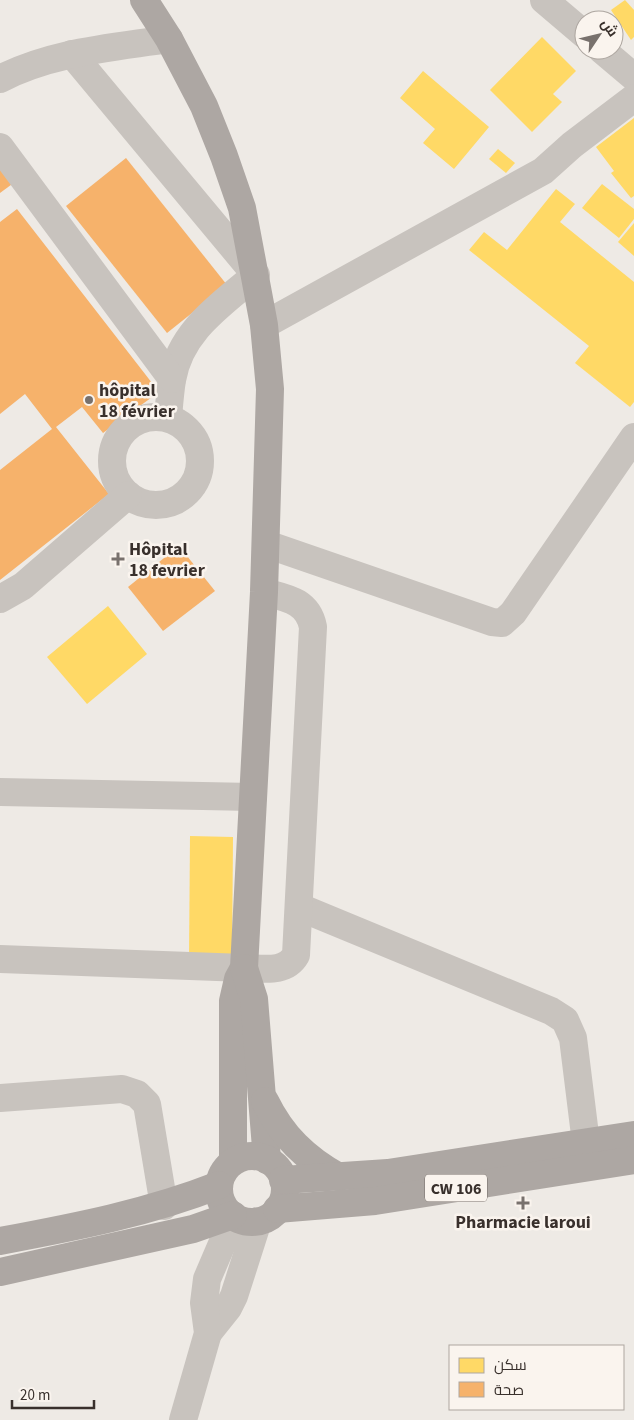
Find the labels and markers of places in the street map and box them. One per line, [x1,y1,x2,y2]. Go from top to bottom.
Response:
place label: hôpital 18 février [99,378,176,424]
marker: hôpital 18 février [83,394,95,406]
place label: Hôpital 18 fevrier [129,537,206,583]
marker: Hôpital 18 fevrier [111,552,125,566]
marker: Pharmacie laroui [517,1197,529,1209]
place label: Pharmacie laroui [455,1210,591,1235]

